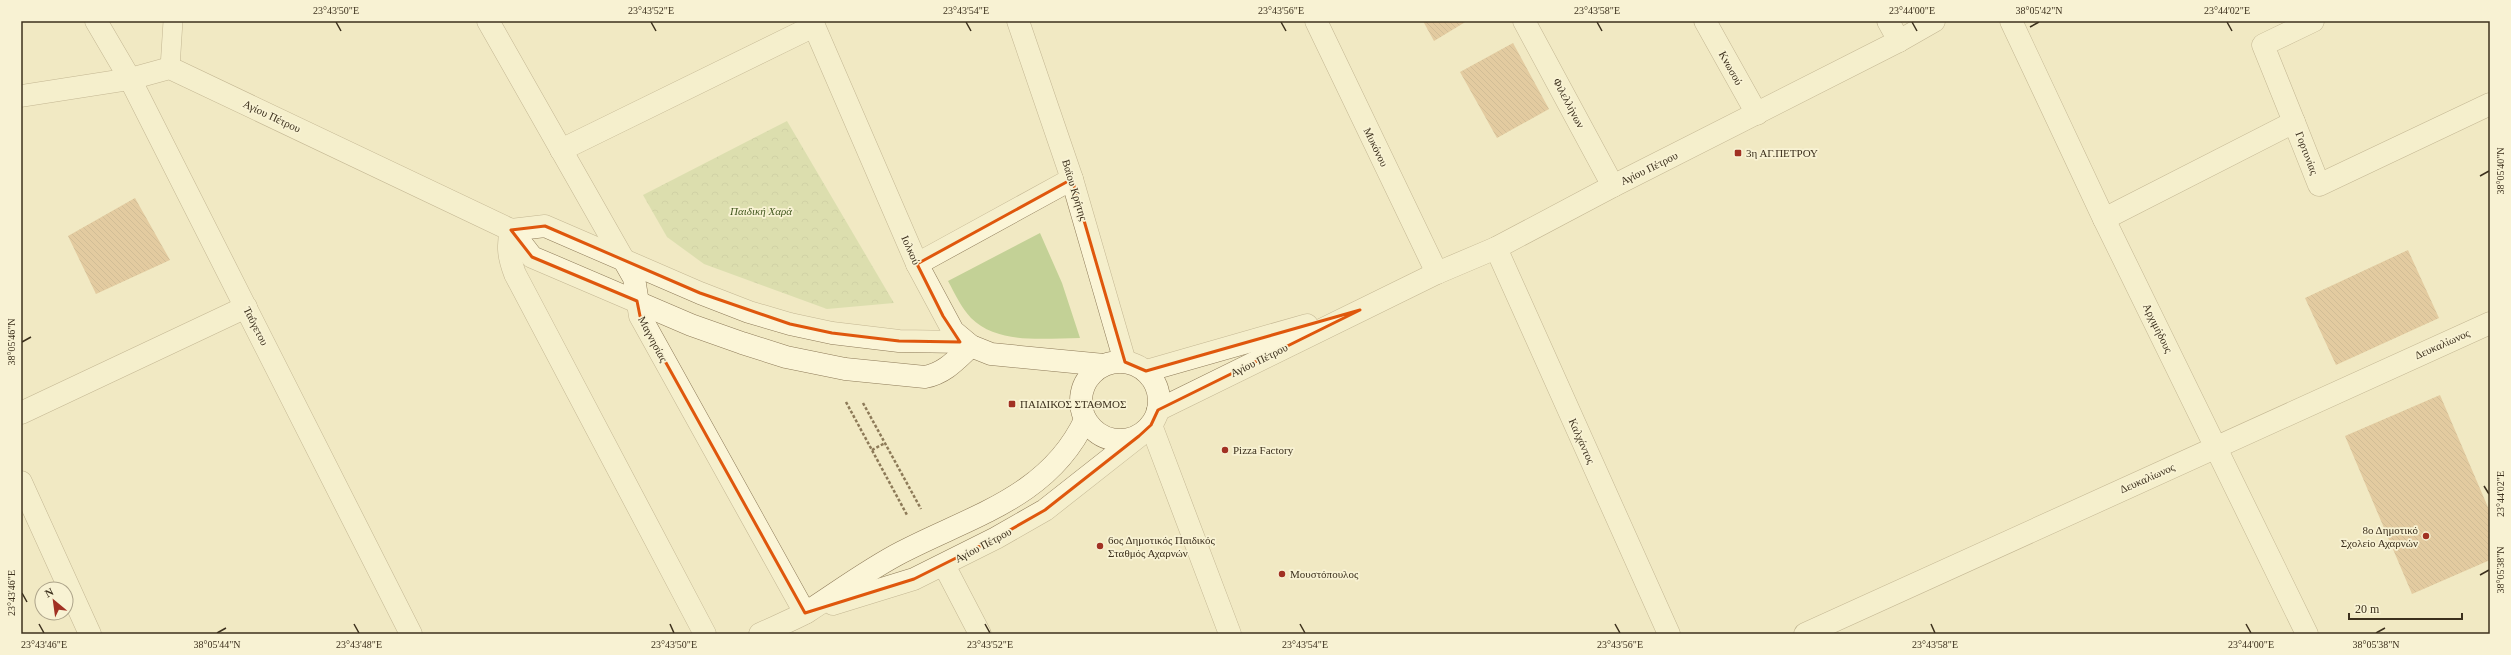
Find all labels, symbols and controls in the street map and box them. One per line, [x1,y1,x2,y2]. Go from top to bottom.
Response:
text: 23°43'50"E [313,5,359,16]
text: 23°43'52"E [628,5,674,16]
text: 23°43'54"E [943,5,989,16]
text: 23°43'56"E [1258,5,1304,16]
text: 23°43'58"E [1574,5,1620,16]
text: 23°44'00"E [1889,5,1935,16]
text: 38°05'42"N [2015,5,2063,16]
text: 23°44'02"E [2204,5,2250,16]
street label: Κνωσού [1717,49,1745,88]
street label: Φιλελλήνων [1551,76,1587,130]
street label: Αγίου Πέτρου [241,97,303,135]
street label: Μυκόνου [1361,126,1391,169]
street label: Γορτυνίας [2293,130,2321,177]
place label: 3η ΑΓ.ΠΕΤΡΟΥ [1746,147,1818,159]
text: 38°05'40"N [2495,147,2506,195]
marker: 3η ΑΓ.ΠΕΤΡΟΥ [1733,148,1743,158]
street label: Αγίου Πέτρου [1618,149,1680,187]
street label: Βαϊου Κρήτης [1060,158,1090,223]
park label: Παιδική Χαρά [729,205,792,217]
street label: Ιολκού [899,234,923,267]
street label: Αρχιμήδους [2141,301,2175,355]
street label: Ταΰγετου [241,305,271,348]
street label: Μαγνησίας [636,314,670,365]
text: 38°05'46"N [6,318,17,366]
street label: Δευκαλίωνος [2413,326,2472,361]
street label: Αγίου Πέτρου [1228,341,1290,379]
place label: ΠΑΙΔΙΚΟΣ ΣΤΑΘΜΟΣ [1020,398,1126,410]
marker: ΠΑΙΔΙΚΟΣ ΣΤΑΘΜΟΣ [1007,399,1017,409]
street label: Καλχάντος [1567,416,1598,466]
place label: Pizza Factory [1233,444,1294,456]
marker: Pizza Factory [1220,445,1230,455]
street label: Δευκαλίωνος [2118,460,2177,495]
text: 23°44'02"E [2495,471,2506,517]
place label: 8ο Δημοτικό Σχολείο Αχαρνών [2341,524,2418,549]
street label: Αγίου Πέτρου [953,525,1014,565]
marker: 8ο Δημοτικό Σχολείο Αχαρνών [2421,531,2431,541]
place label: 6ος Δημοτικός Παιδικός Σταθμός Αχαρνών [1108,534,1216,559]
marker: 6ος Δημοτικός Παιδικός Σταθμός Αχαρνών [1095,541,1105,551]
text: 38°05'38"N [2495,546,2506,594]
place label: Μουστόπουλος [1290,568,1359,580]
marker: Μουστόπουλος [1277,569,1287,579]
text: 23°43'46"E [6,570,17,616]
north arrow [34,581,74,621]
text: N [43,585,56,599]
scale bar [2349,595,2462,621]
text: 20 m [2355,602,2380,616]
text: 23°43'46"E [21,639,67,650]
text: 38°05'44"N [193,639,241,650]
text: 23°43'48"E [336,639,382,650]
text: 23°43'50"E [651,639,697,650]
text: 23°43'52"E [967,639,1013,650]
text: 23°43'54"E [1282,639,1328,650]
text: 23°43'56"E [1597,639,1643,650]
text: 23°43'58"E [1912,639,1958,650]
text: 23°44'00"E [2228,639,2274,650]
text: 38°05'38"N [2352,639,2400,650]

